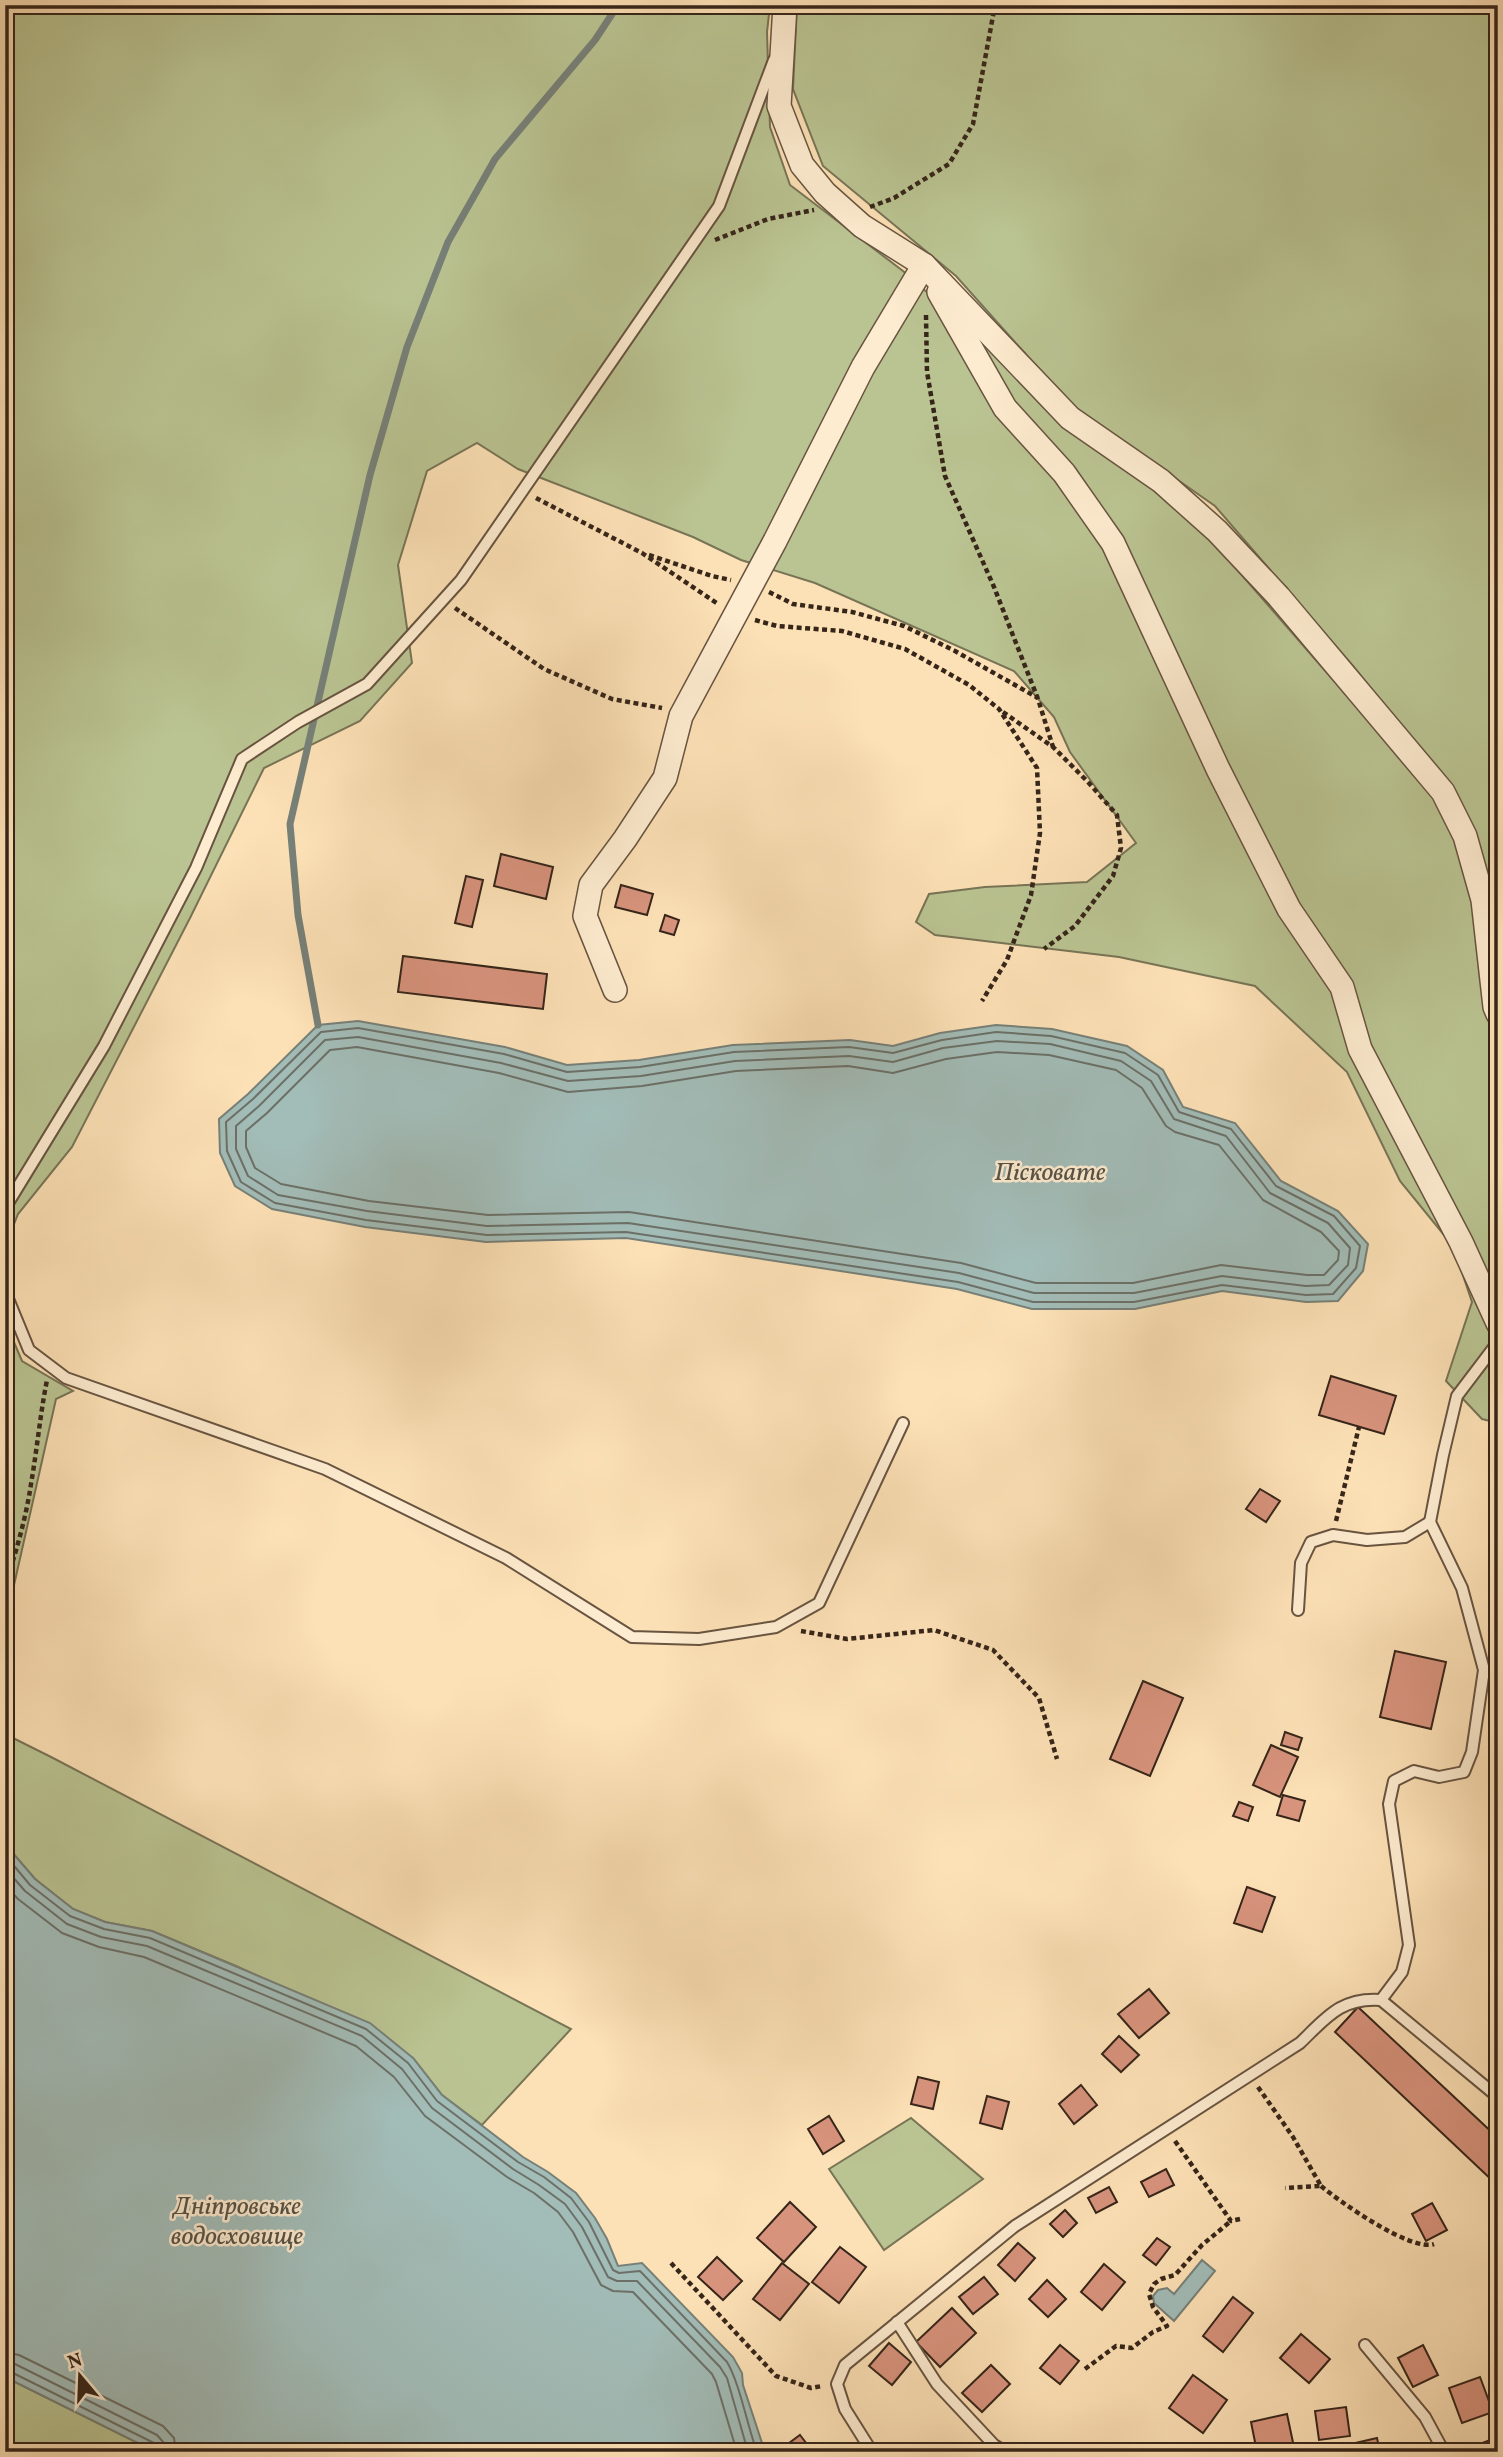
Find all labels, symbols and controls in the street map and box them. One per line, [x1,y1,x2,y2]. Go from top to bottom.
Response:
water label: Пісковате [995,1155,1106,1191]
water label: Дніпровське водосховище [171,2189,303,2255]
north arrow [46,2342,116,2412]
text: N [64,2347,86,2376]

